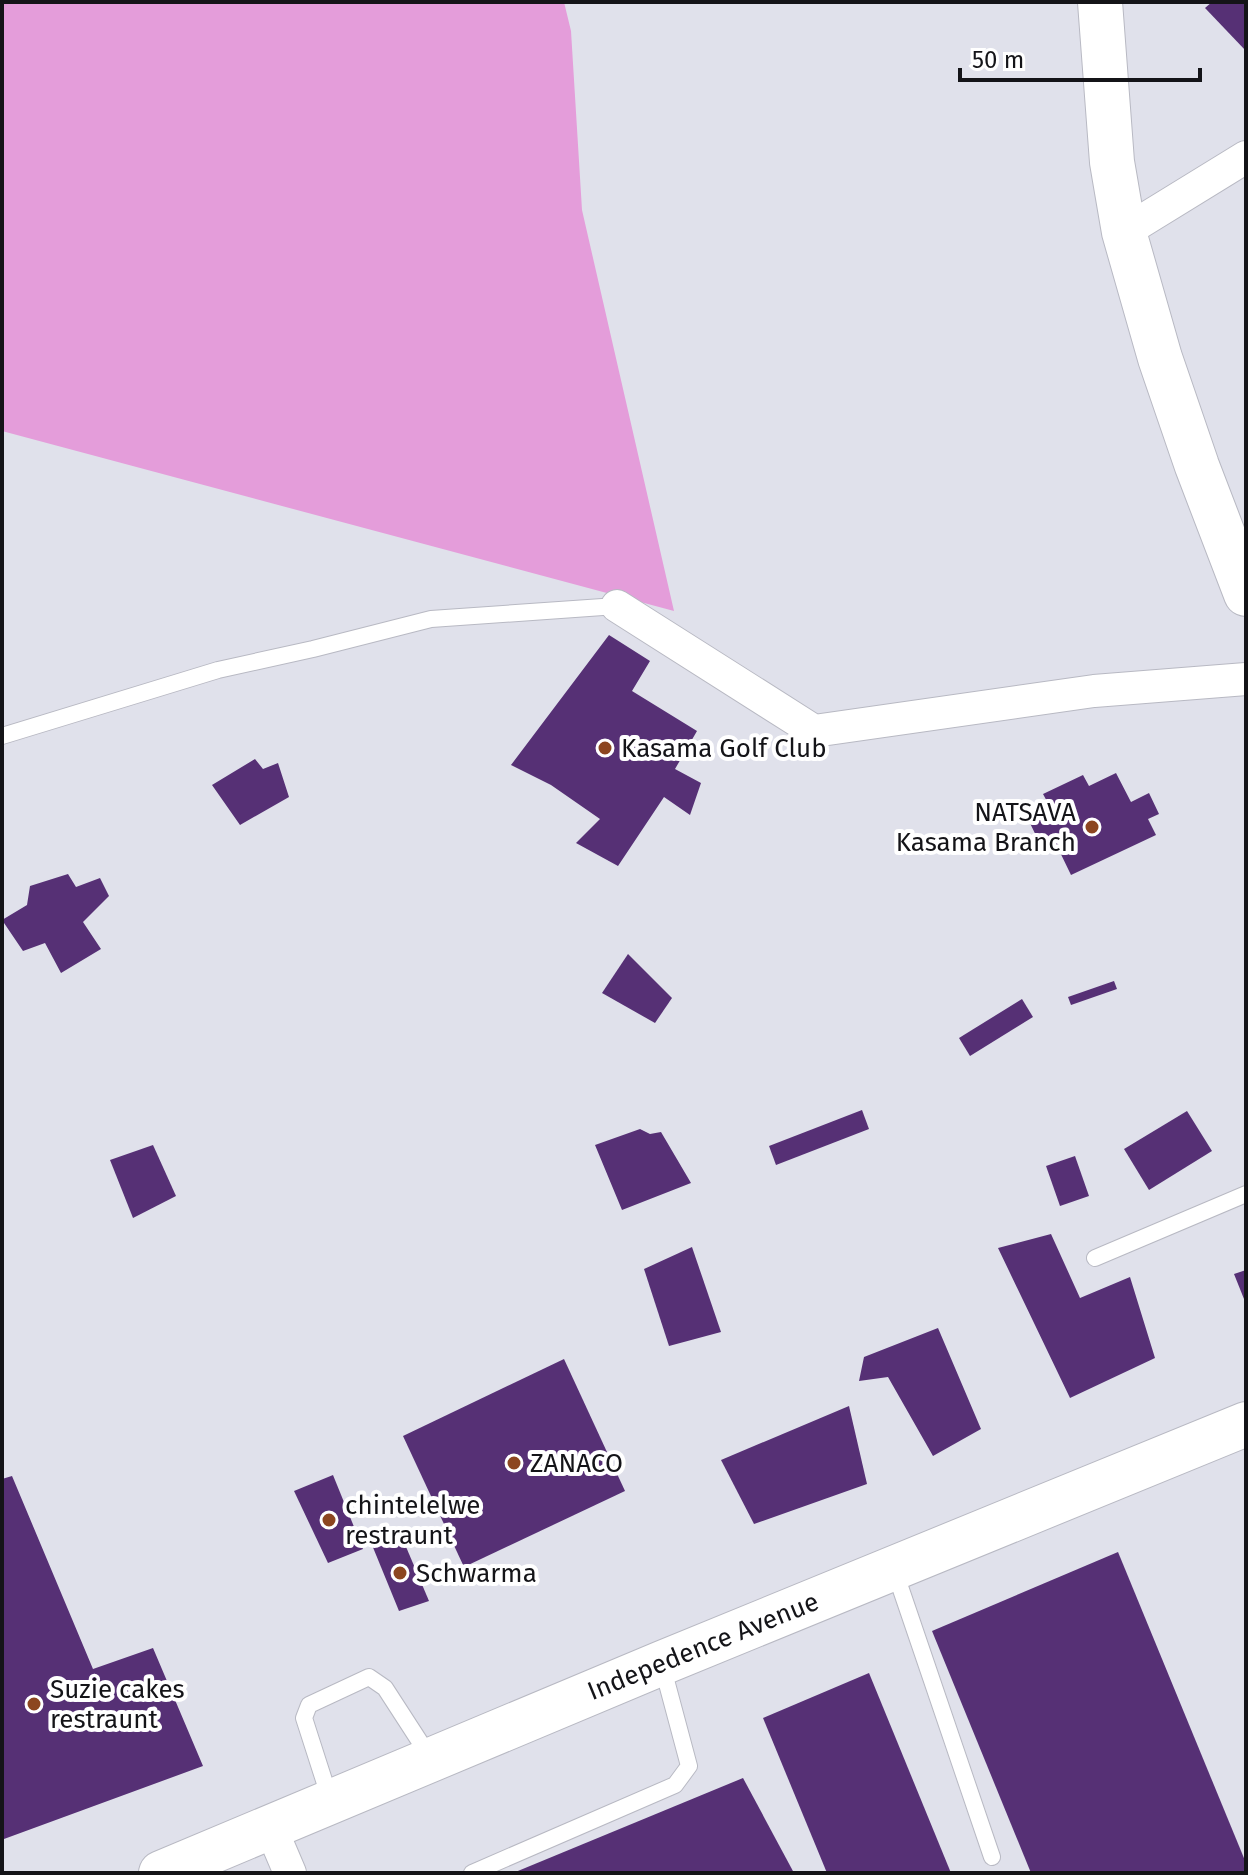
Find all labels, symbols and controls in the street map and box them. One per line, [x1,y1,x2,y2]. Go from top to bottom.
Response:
scale bar [960,32,1200,82]
text: 50 m [972,46,1024,74]
place label: Kasama Golf Club [621,733,827,764]
marker: Kasama Golf Club [596,739,614,757]
place label: NATSAVA Kasama Branch [896,797,1076,858]
marker: NATSAVA Kasama Branch [1083,818,1101,836]
place label: ZANACO [530,1448,623,1479]
marker: ZANACO [505,1454,523,1472]
place label: chintelelwe restraunt [345,1490,481,1551]
marker: chintelelwe restraunt [320,1511,338,1529]
place label: Schwarma [416,1558,537,1589]
marker: Schwarma [391,1564,409,1582]
street label: Indepedence Avenue [583,1586,823,1707]
place label: Suzie cakes restraunt [50,1674,185,1735]
marker: Suzie cakes restraunt [25,1695,43,1713]

